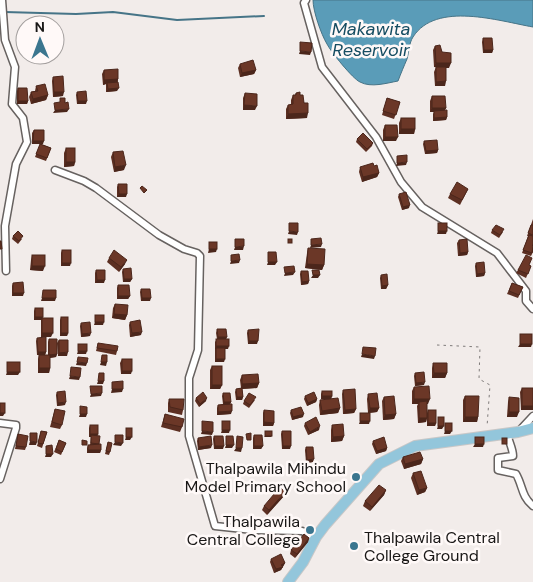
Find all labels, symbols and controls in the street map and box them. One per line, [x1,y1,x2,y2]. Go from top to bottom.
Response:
north arrow [15,15,65,65]
water label: Makawita Reservoir [332,17,411,62]
text: N [35,18,45,36]
place label: Thalpawila Mihindu Model Primary School [185,458,346,497]
marker: Thalpawila Mihindu Model Primary School [350,471,362,483]
place label: Thalpawila Central College [187,511,300,550]
marker: Thalpawila Central College [304,524,316,536]
place label: Thalpawila Central College Ground [364,527,500,566]
marker: Thalpawila Central College Ground [348,540,360,552]

